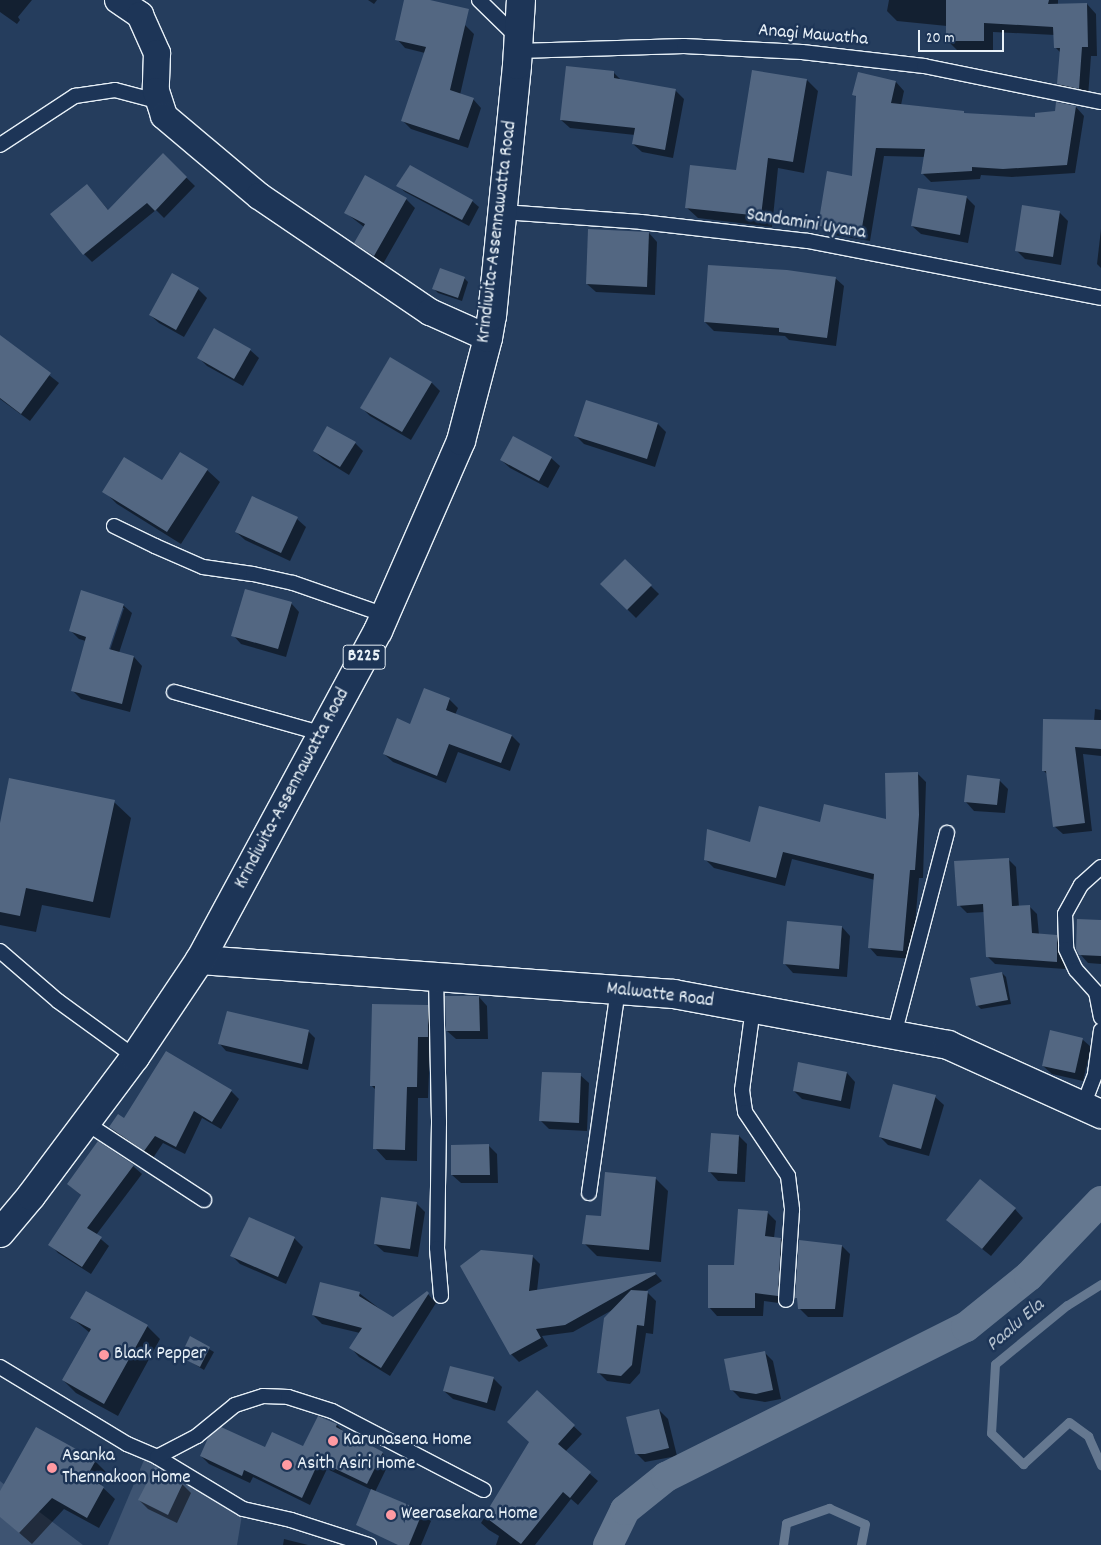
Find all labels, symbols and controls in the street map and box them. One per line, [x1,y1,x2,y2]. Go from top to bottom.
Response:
street label: Anagi Mawatha [757,20,869,52]
scale bar [921,20,1007,52]
text: 20 m [926,28,954,50]
street label: Krindiwita-Assennawatta Road [473,120,523,344]
street label: Sandamini Uyana [745,204,867,246]
road number: B225 [342,642,386,672]
street label: Krindiwita-Assennawatta Road [230,685,356,893]
street label: Malwatte Road [605,978,715,1014]
water label: Paalu Ela [982,1294,1050,1358]
place label: Black Pepper [114,1344,206,1366]
marker: Black Pepper [98,1349,110,1361]
place label: Karunasena Home [343,1430,472,1452]
marker: Karunasena Home [327,1435,339,1447]
place label: Asanka Thennakoon Home [62,1446,191,1490]
place label: Asith Asiri Home [297,1454,415,1476]
marker: Asith Asiri Home [281,1459,293,1471]
marker: Asanka Thennakoon Home [46,1462,58,1474]
place label: Weerasekara Home [401,1504,538,1526]
marker: Weerasekara Home [385,1509,397,1521]

